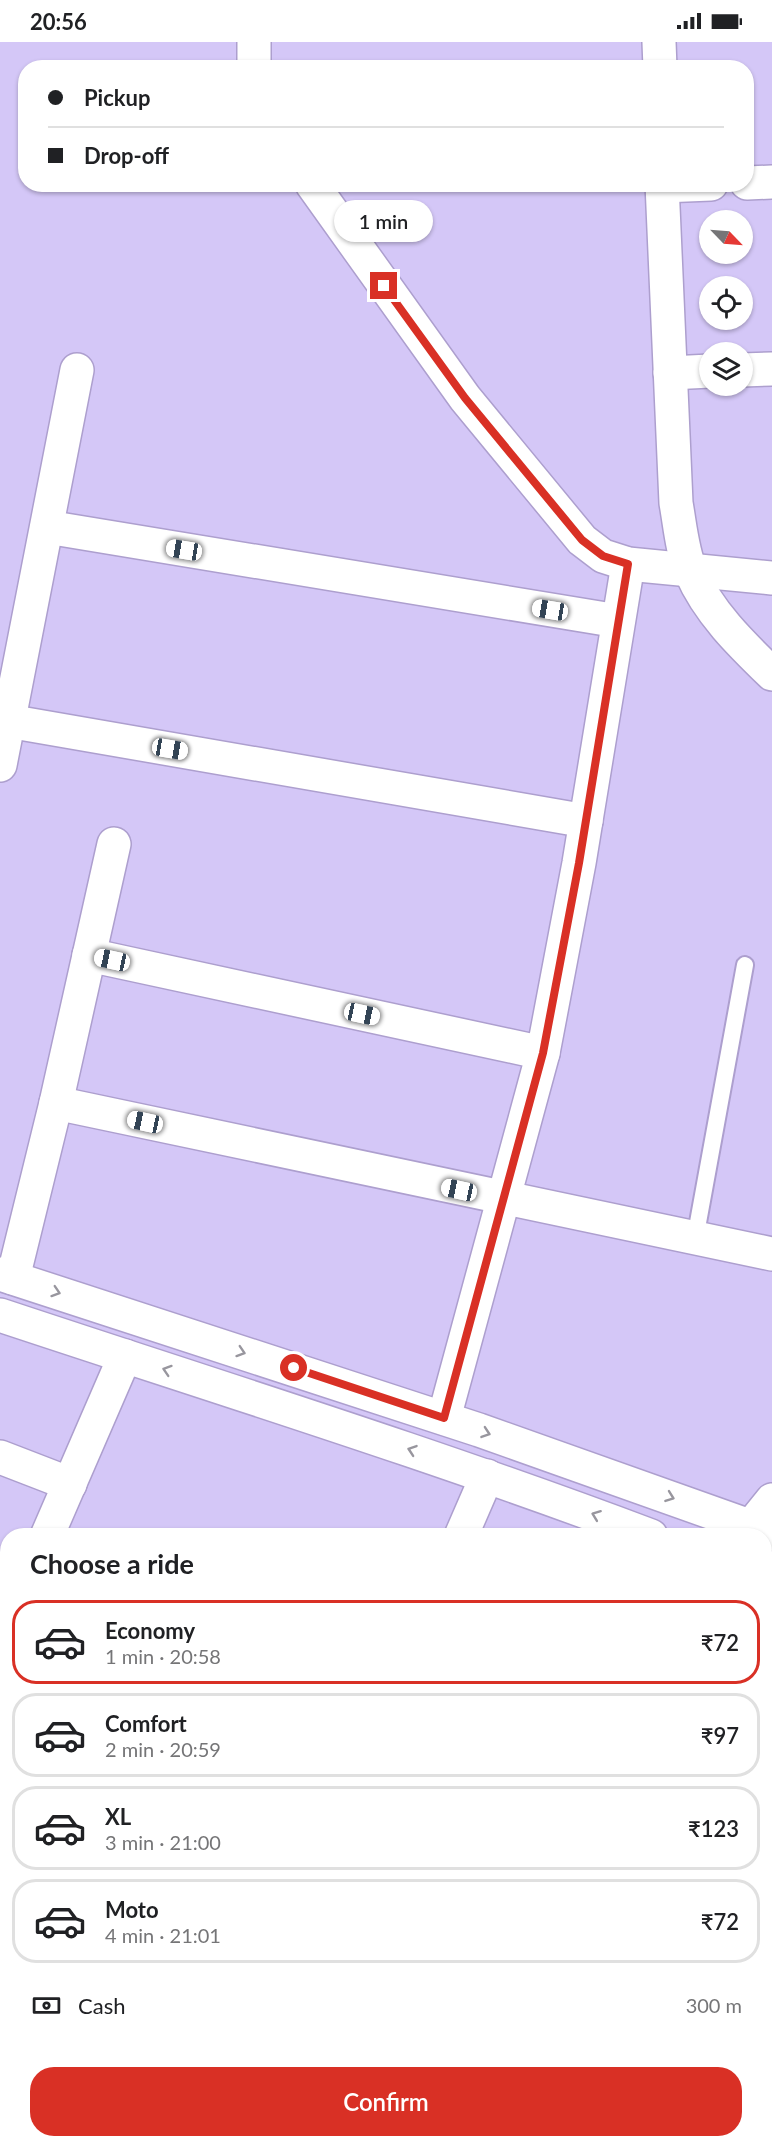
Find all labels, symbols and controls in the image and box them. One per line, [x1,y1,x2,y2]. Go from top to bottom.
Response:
text: 20:56 [30,8,87,35]
text: Pickup [84,84,150,111]
text: Drop-off [84,142,169,169]
callout: 1 min [334,199,434,241]
text: 1 min [359,209,408,233]
north arrow [699,210,753,264]
map controls [699,210,753,396]
route end [370,272,397,299]
button: locate [699,276,753,330]
button: layers [699,342,753,396]
car [165,538,203,562]
car [531,598,569,622]
car [151,737,189,761]
car [93,947,131,973]
car [343,1001,381,1027]
car [126,1109,164,1135]
car [440,1177,478,1203]
one-way arrow [50,1285,61,1297]
one-way arrow [235,1344,246,1357]
route start [280,1354,307,1381]
one-way arrow [162,1364,173,1377]
one-way arrow [480,1425,491,1438]
one-way arrow [407,1445,418,1458]
one-way arrow [664,1490,675,1503]
one-way arrow [591,1510,602,1523]
text: Choose a ride [30,1547,194,1580]
icon: car [33,1615,87,1669]
text: Economy [105,1617,195,1644]
text: ₹72 [701,1629,739,1656]
text: 1 min · 20:58 [105,1644,221,1668]
icon: car [33,1708,87,1762]
text: Comfort [105,1710,187,1737]
text: ₹97 [701,1722,739,1749]
text: 2 min · 20:59 [105,1737,221,1761]
icon: car [33,1801,87,1855]
text: XL [105,1803,131,1830]
text: ₹123 [688,1815,739,1842]
text: 3 min · 21:00 [105,1830,221,1854]
icon: car [33,1894,87,1948]
text: Moto [105,1896,159,1923]
text: ₹72 [701,1908,739,1935]
text: 4 min · 21:01 [105,1923,221,1947]
icon: cash [30,1989,63,2022]
text: Cash [78,1992,125,2019]
text: 300 m [686,1993,742,2017]
button: Confirm [30,2067,742,2136]

